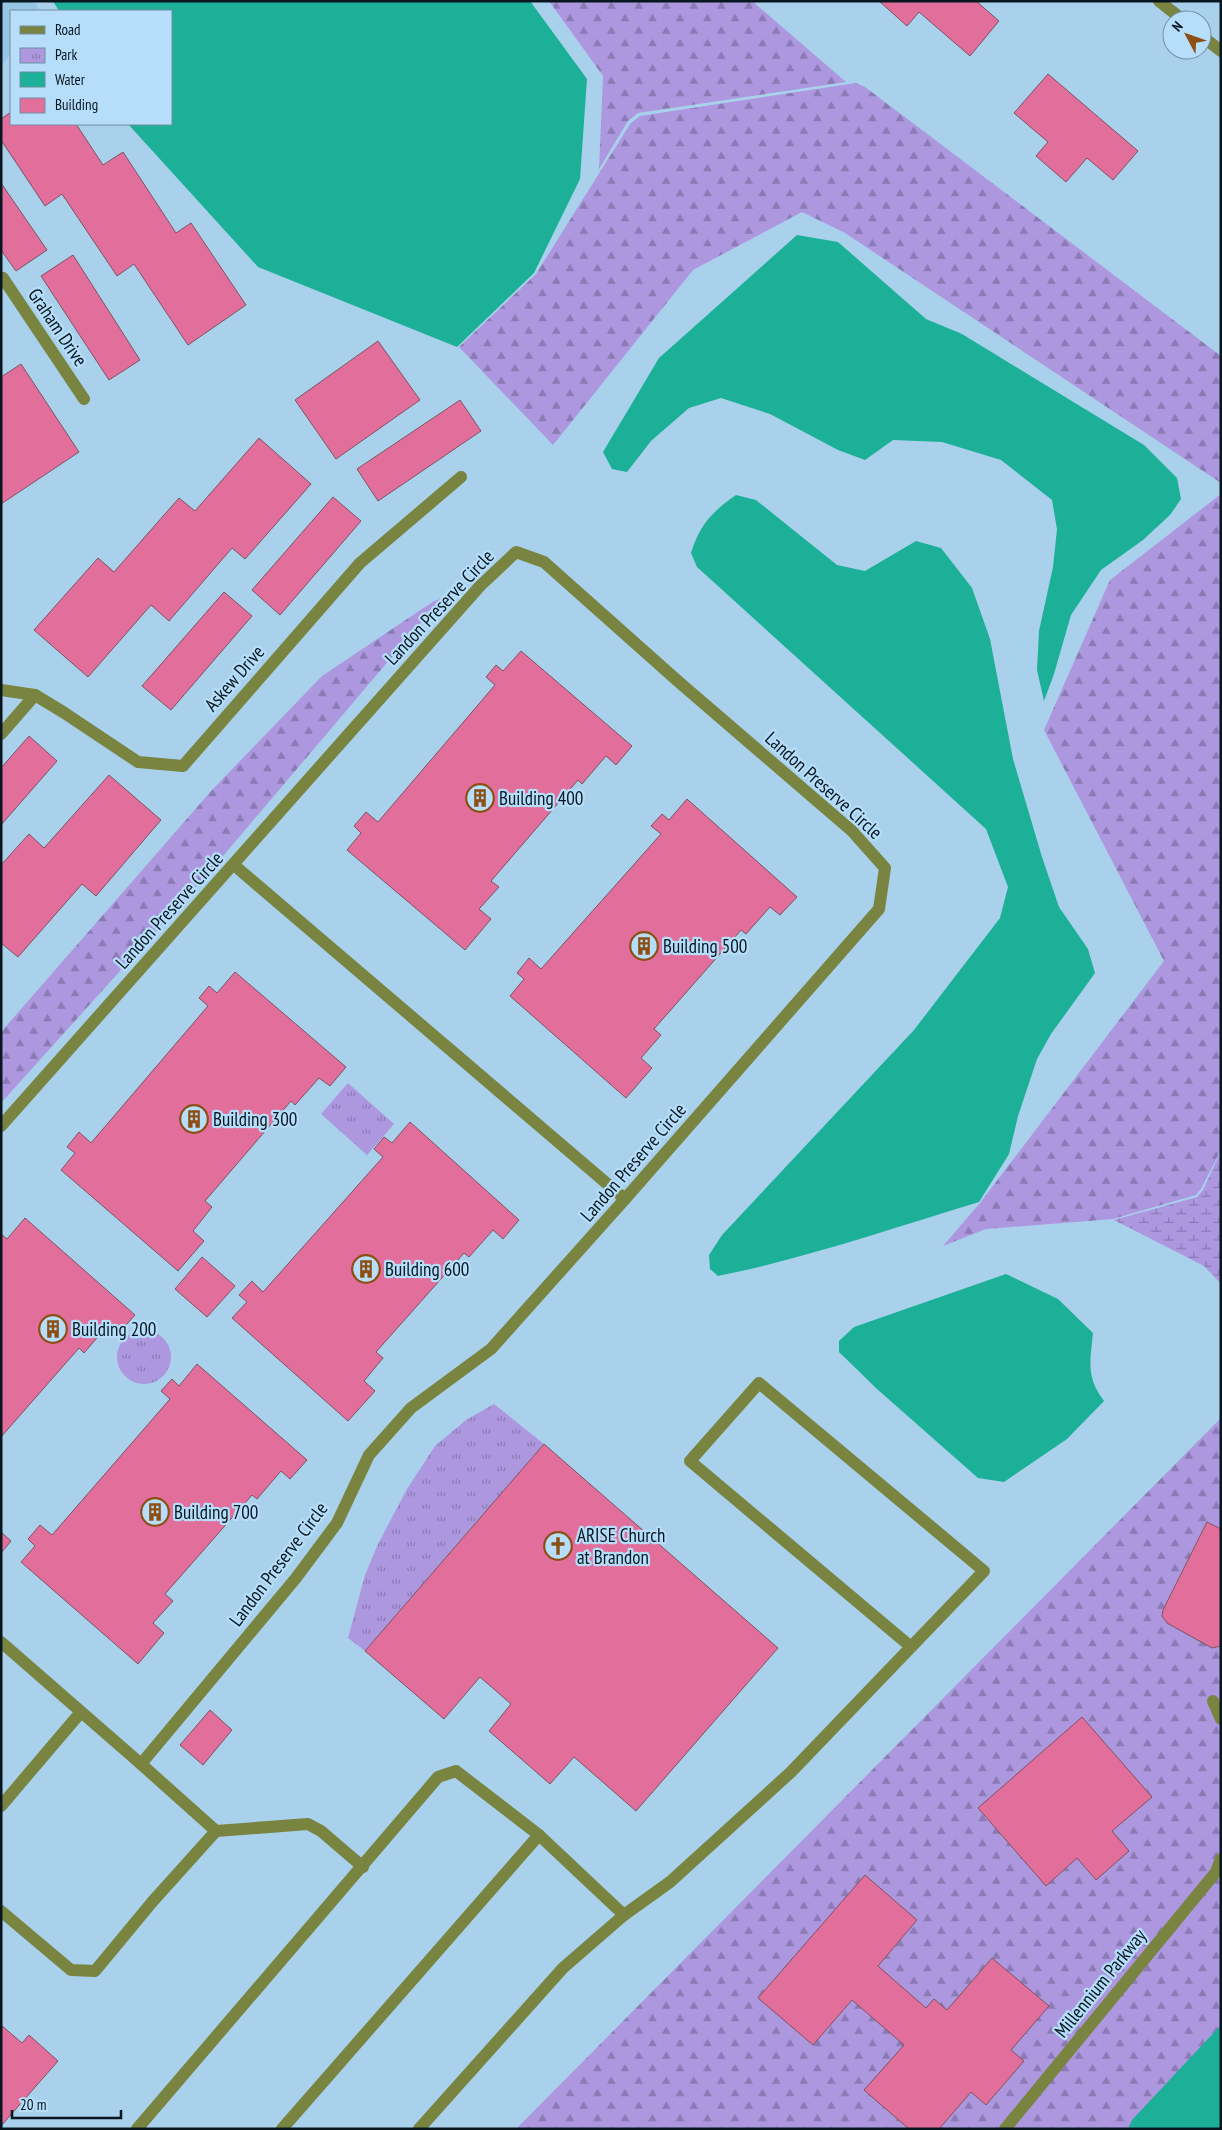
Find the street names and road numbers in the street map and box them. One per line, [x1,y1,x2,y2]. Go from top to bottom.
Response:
street label: Graham Drive [23,283,93,371]
street label: Landon Preserve Circle [379,544,499,670]
street label: Askew Drive [199,640,269,716]
street label: Landon Preserve Circle [761,726,888,844]
street label: Landon Preserve Circle [110,846,228,973]
street label: Landon Preserve Circle [575,1098,691,1226]
street label: Landon Preserve Circle [224,1497,333,1631]
street label: Millennium Parkway [1049,1923,1152,2042]

